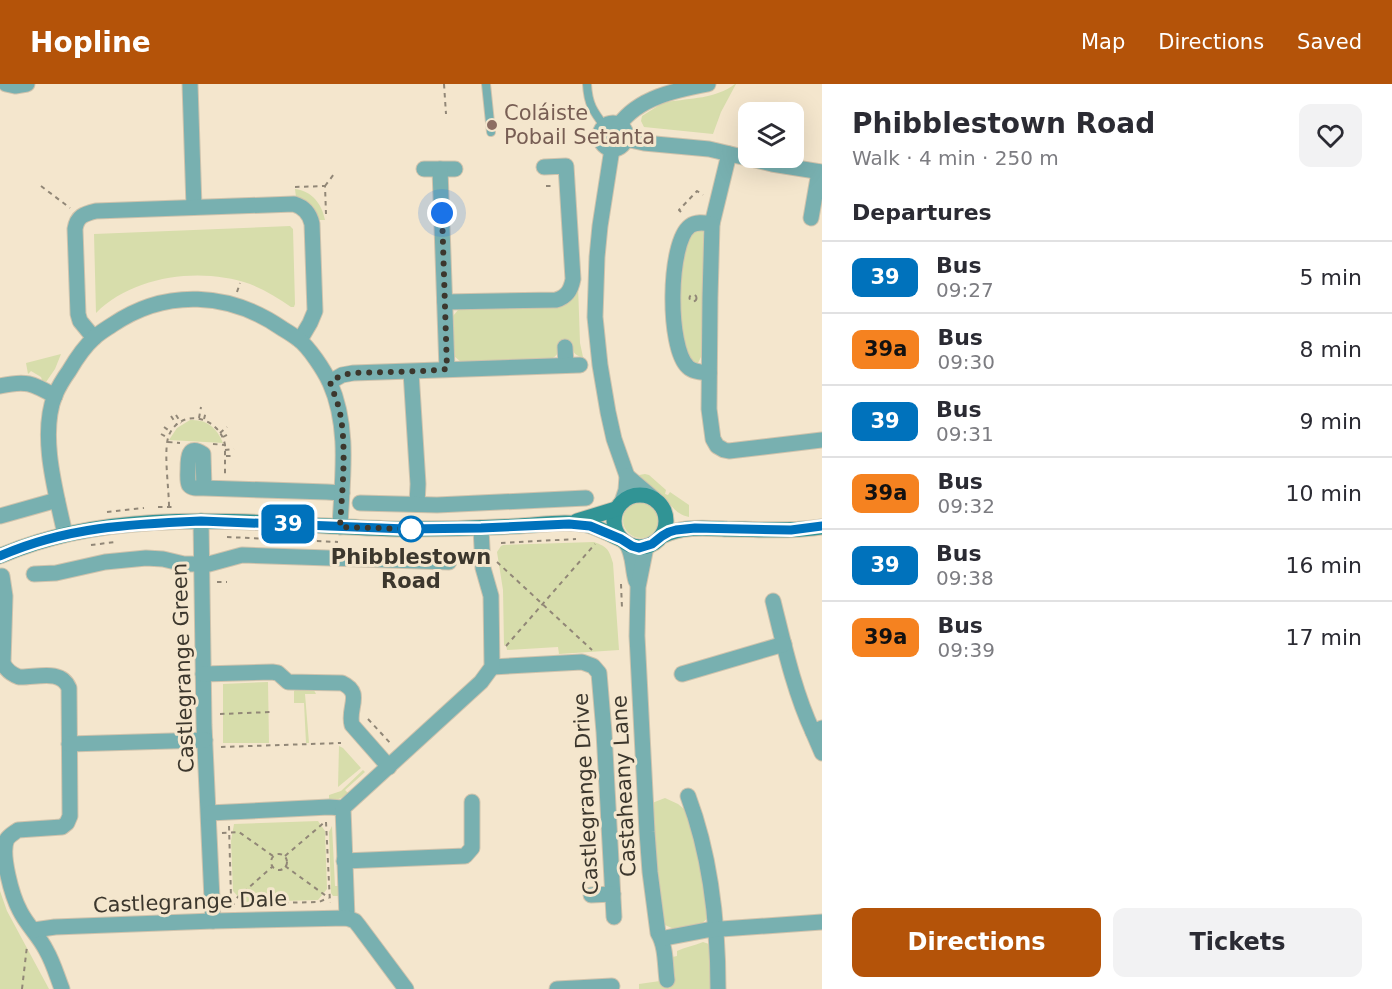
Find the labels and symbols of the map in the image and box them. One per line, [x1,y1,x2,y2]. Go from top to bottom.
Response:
place label: Coláiste Pobail Setanta [504,101,655,149]
marker: Coláiste Pobail Setanta [485,118,499,132]
your location [427,198,457,228]
line badge: 39 [261,504,315,544]
marker: Phibblestown Road [398,516,424,542]
place label: Phibblestown Road [331,545,491,593]
street label: Castlegrange Green [167,563,199,773]
street label: Castlegrange Drive [569,692,603,896]
street label: Castaheany Lane [607,695,641,877]
street label: Castlegrange Dale [92,887,288,917]

